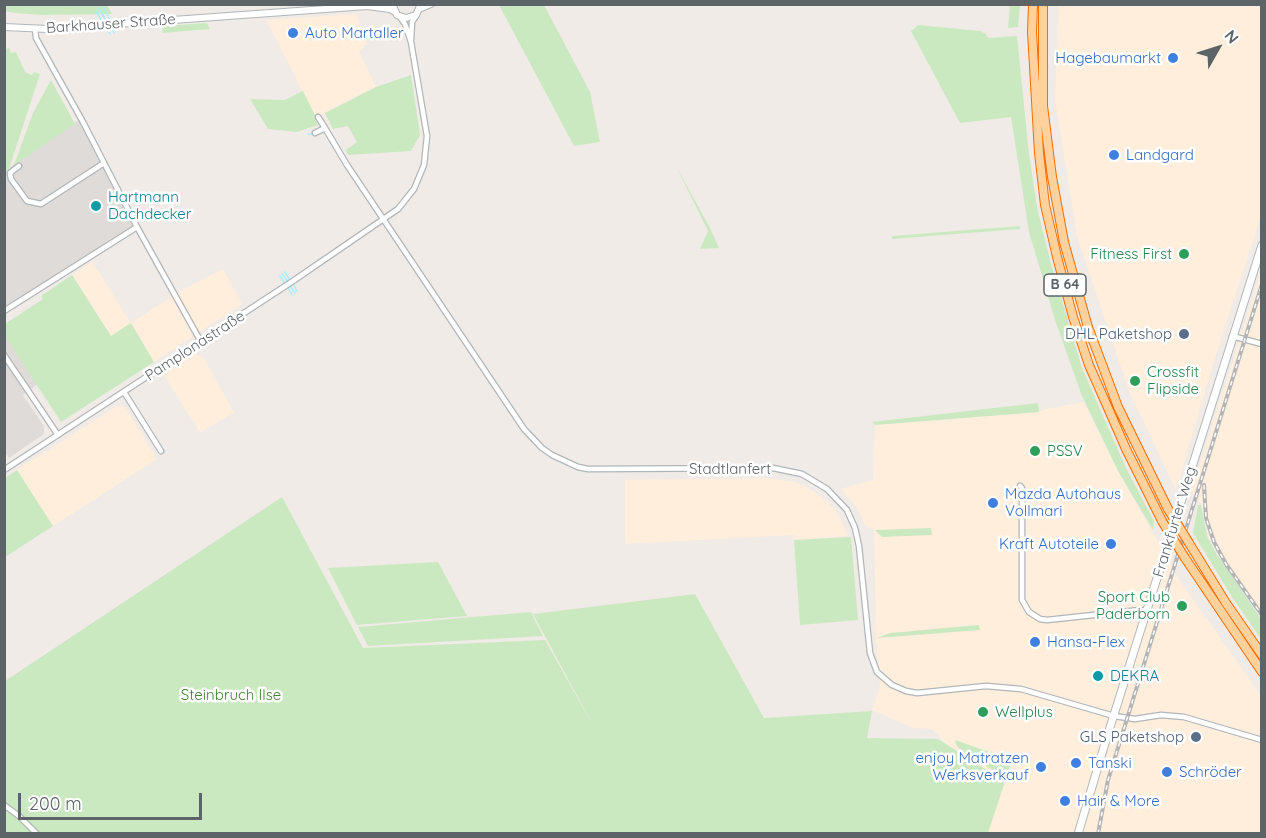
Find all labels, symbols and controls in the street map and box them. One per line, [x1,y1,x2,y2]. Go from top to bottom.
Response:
street label: Barkhauser Straße [46,10,176,38]
north arrow [1188,18,1248,78]
place label: Auto Martaller [305,24,404,42]
marker: Auto Martaller [286,26,300,40]
text: N [1221,26,1243,48]
place label: Hagebaumarkt [1055,49,1161,67]
marker: Hagebaumarkt [1166,51,1180,65]
place label: Landgard [1126,146,1194,164]
marker: Landgard [1107,148,1121,162]
place label: Hartmann Dachdecker [108,188,191,223]
marker: Hartmann Dachdecker [89,199,103,213]
place label: Fitness First [1090,245,1172,263]
marker: Fitness First [1177,247,1191,261]
road number: B 64 [1044,274,1086,296]
street label: Pamplonastraße [142,307,248,385]
place label: DHL Paketshop [1065,325,1172,343]
marker: DHL Paketshop [1177,327,1191,341]
place label: Crossfit Flipside [1147,363,1199,398]
marker: Crossfit Flipside [1128,374,1142,388]
place label: PSSV [1047,442,1083,460]
marker: PSSV [1028,444,1042,458]
street label: Stadtlanfert [689,460,771,478]
street label: Frankfurter Weg [1150,464,1200,580]
place label: Mazda Autohaus Vollmari [1005,485,1121,520]
marker: Mazda Autohaus Vollmari [986,496,1000,510]
place label: Kraft Autoteile [999,535,1099,553]
marker: Kraft Autoteile [1104,537,1118,551]
place label: Sport Club Paderborn [1096,588,1170,623]
marker: Sport Club Paderborn [1175,599,1189,613]
place label: Hansa-Flex [1047,633,1125,651]
marker: Hansa-Flex [1028,635,1042,649]
place label: DEKRA [1110,667,1159,685]
marker: DEKRA [1091,669,1105,683]
park label: Steinbruch Ilse [181,686,281,704]
place label: Wellplus [995,703,1053,721]
marker: Wellplus [976,705,990,719]
place label: GLS Paketshop [1080,728,1184,746]
marker: GLS Paketshop [1189,730,1203,744]
place label: enjoy Matratzen Werksverkauf [916,749,1029,784]
place label: Tanski [1088,754,1132,772]
marker: Tanski [1069,756,1083,770]
marker: enjoy Matratzen Werksverkauf [1034,760,1048,774]
place label: Schröder [1179,763,1242,781]
marker: Schröder [1160,765,1174,779]
scale bar [21,781,206,819]
text: 200 m [29,792,82,815]
place label: Hair & More [1077,792,1160,810]
marker: Hair & More [1058,794,1072,808]

